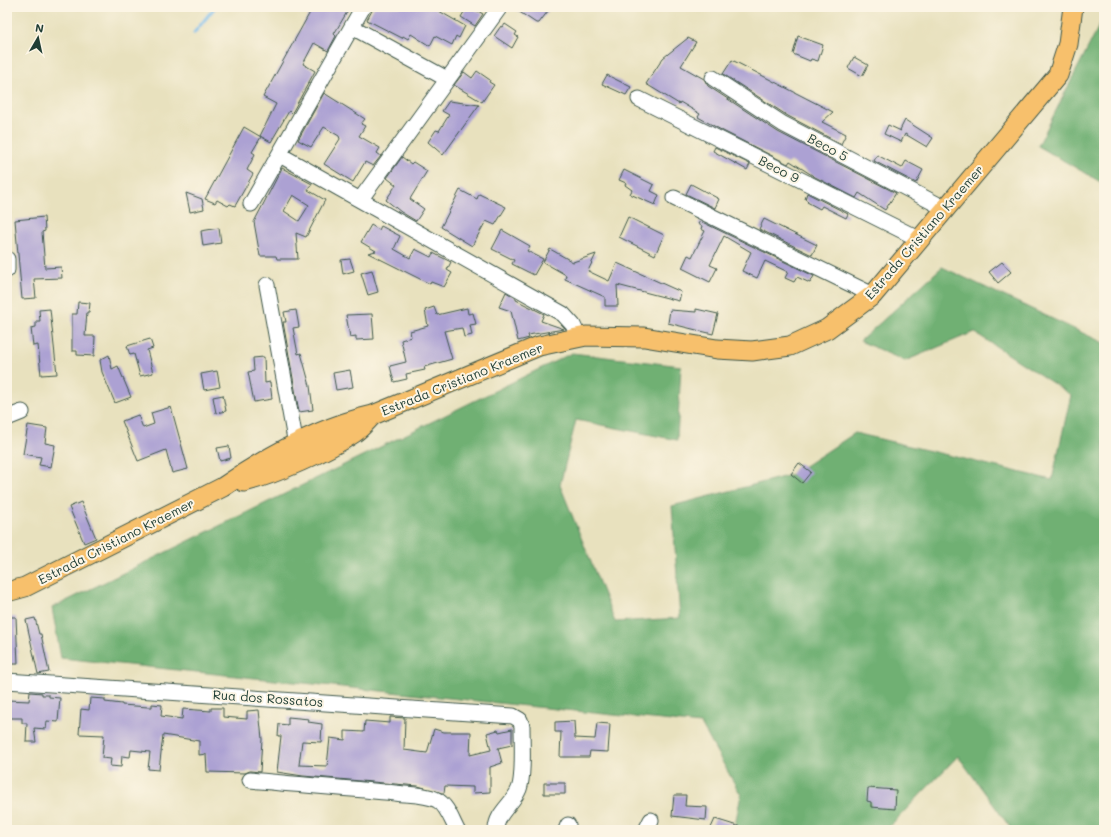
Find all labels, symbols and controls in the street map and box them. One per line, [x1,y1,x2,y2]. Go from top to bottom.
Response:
north arrow [18,18,58,58]
text: N [34,20,45,36]
street label: Beco 5 [805,129,851,164]
street label: Beco 9 [756,151,803,186]
street label: Estrada Cristiano Kraemer [860,161,987,303]
street label: Estrada Cristiano Kraemer [378,338,545,419]
street label: Estrada Cristiano Kraemer [35,494,197,587]
street label: Rua dos Rossatos [212,685,324,710]

